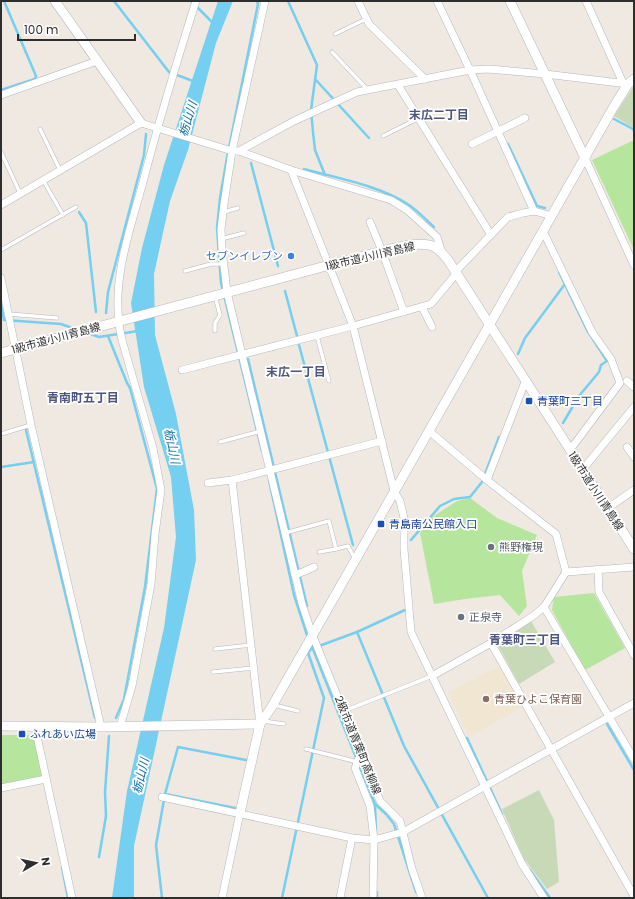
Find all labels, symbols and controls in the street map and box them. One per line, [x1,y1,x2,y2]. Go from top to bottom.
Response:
scale bar [18,16,135,42]
text: 100 m [24,21,58,38]
water label: 栃山川 [174,97,201,139]
district label: 末広二丁目 [409,106,469,123]
street label: 1級市道小川青島線 [324,238,416,274]
place label: セブンイレブン [206,248,283,264]
marker: セブンイレブン [286,251,296,261]
street label: 1級市道小川青島線 [10,318,102,358]
district label: 末広一丁目 [266,363,326,380]
district label: 青南町五丁目 [47,389,119,406]
place label: 青葉町三丁目 [537,393,603,409]
marker: 青葉町三丁目 [524,396,534,406]
water label: 栃山川 [160,427,185,467]
street label: 1級市道小川青島線 [564,448,628,534]
place label: 青島南公民館入口 [389,516,477,532]
marker: 青島南公民館入口 [376,519,386,529]
place label: 熊野権現 [499,539,543,555]
marker: 熊野権現 [486,542,496,552]
place label: 正泉寺 [469,609,502,625]
marker: 正泉寺 [456,612,466,622]
district label: 青葉町三丁目 [489,631,561,648]
place label: 青葉ひよこ保育園 [494,691,582,707]
street label: 2級市道青葉町高柳線 [331,693,385,797]
marker: 青葉ひよこ保育園 [481,694,491,704]
place label: ふれあい広場 [30,726,96,742]
marker: ふれあい広場 [17,729,27,739]
water label: 栃山川 [128,754,153,795]
north arrow [16,843,56,883]
text: N [37,856,54,867]

